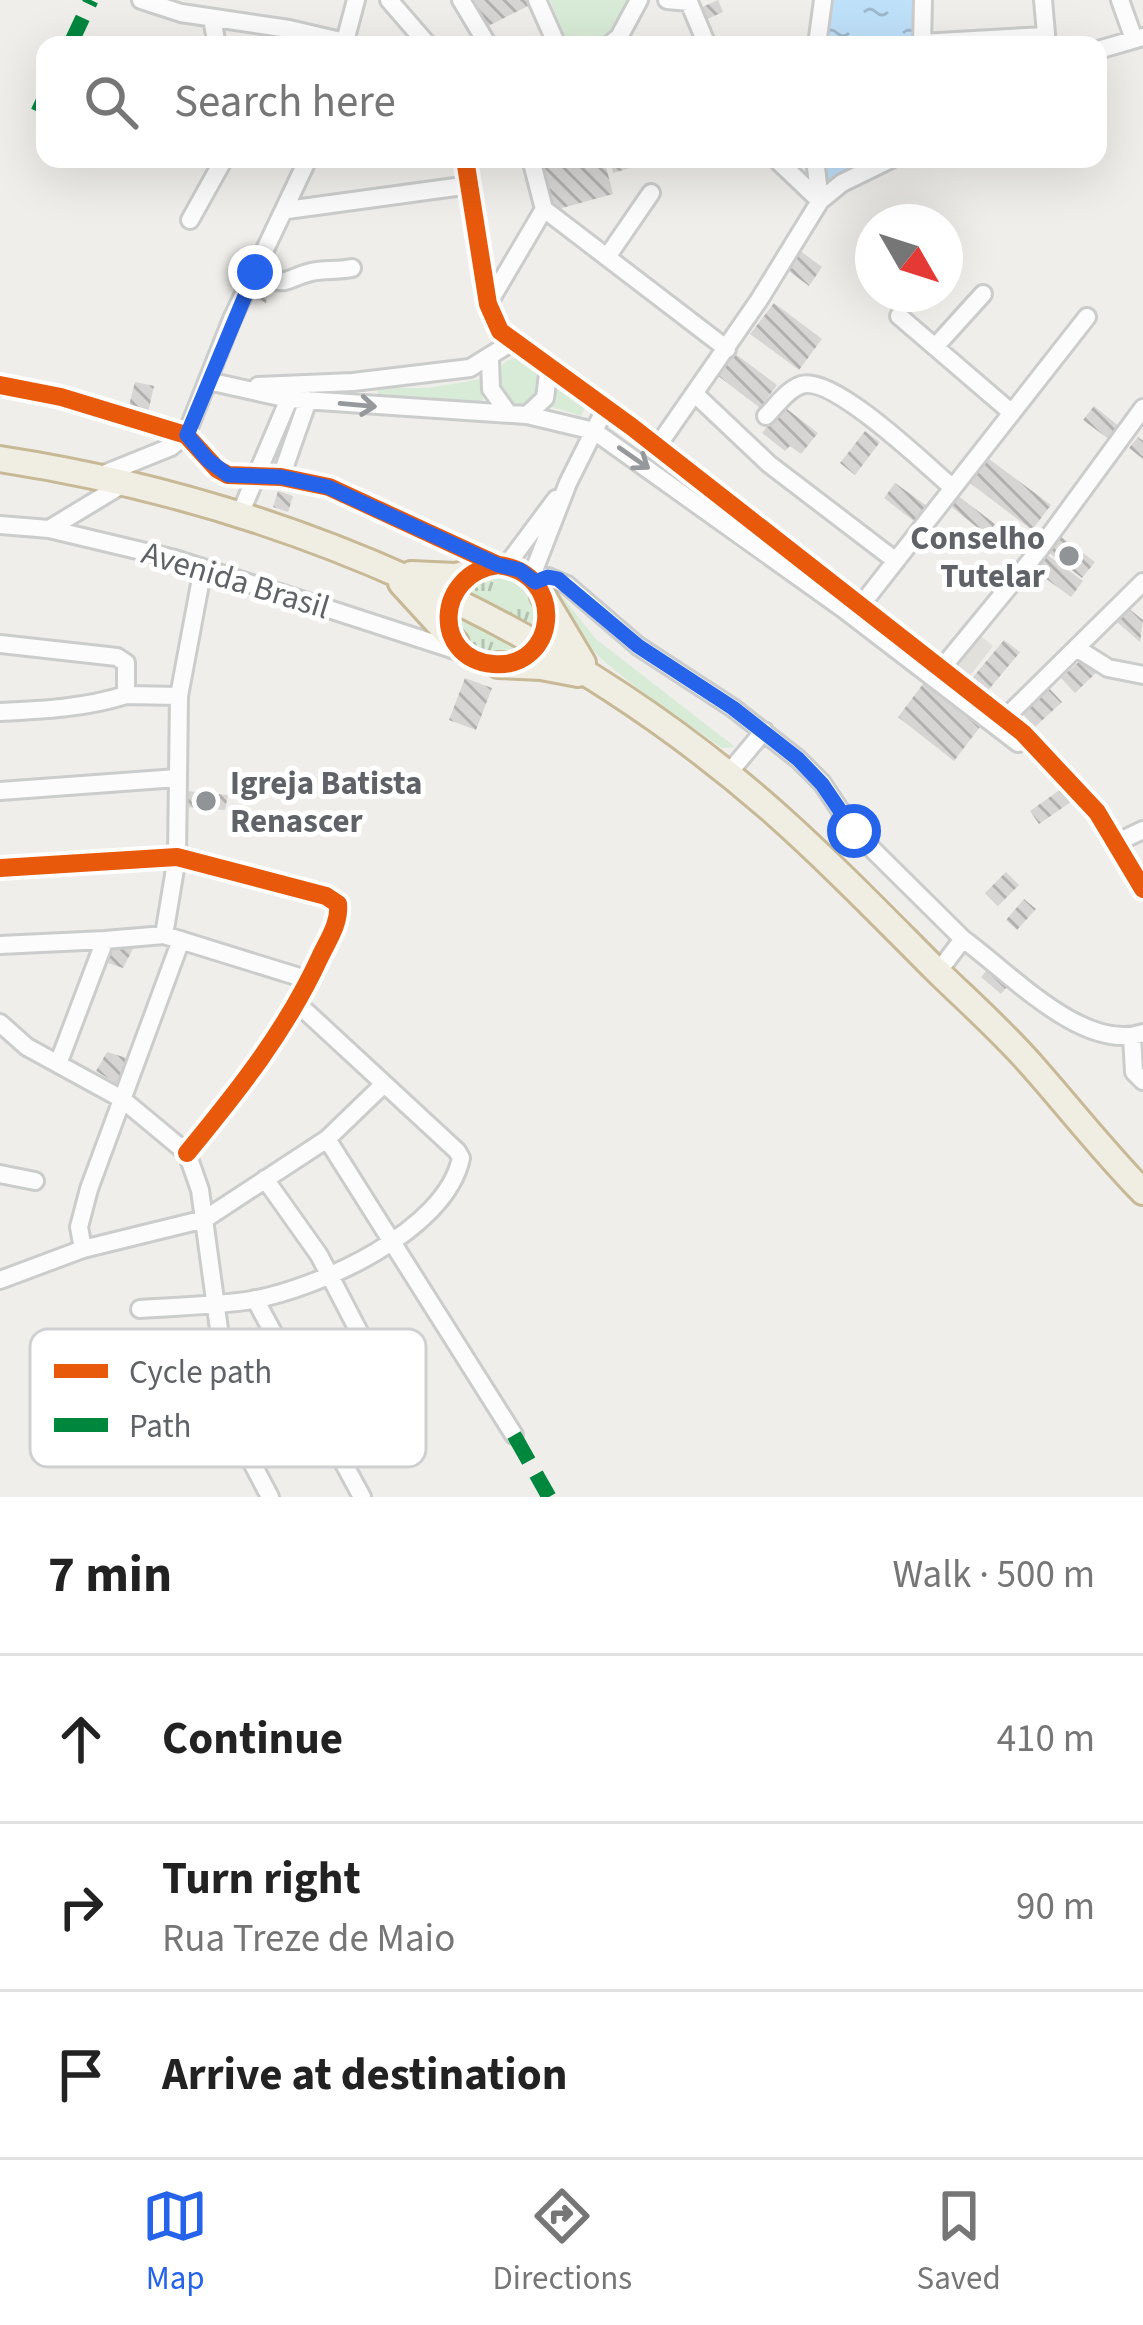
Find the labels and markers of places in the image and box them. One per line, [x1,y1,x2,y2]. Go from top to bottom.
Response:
place label: Conselho Tutelar [910,515,1046,600]
marker: Conselho Tutelar [1056,543,1082,569]
place label: Igreja Batista Renascer [230,760,422,845]
marker: Igreja Batista Renascer [193,788,219,814]

